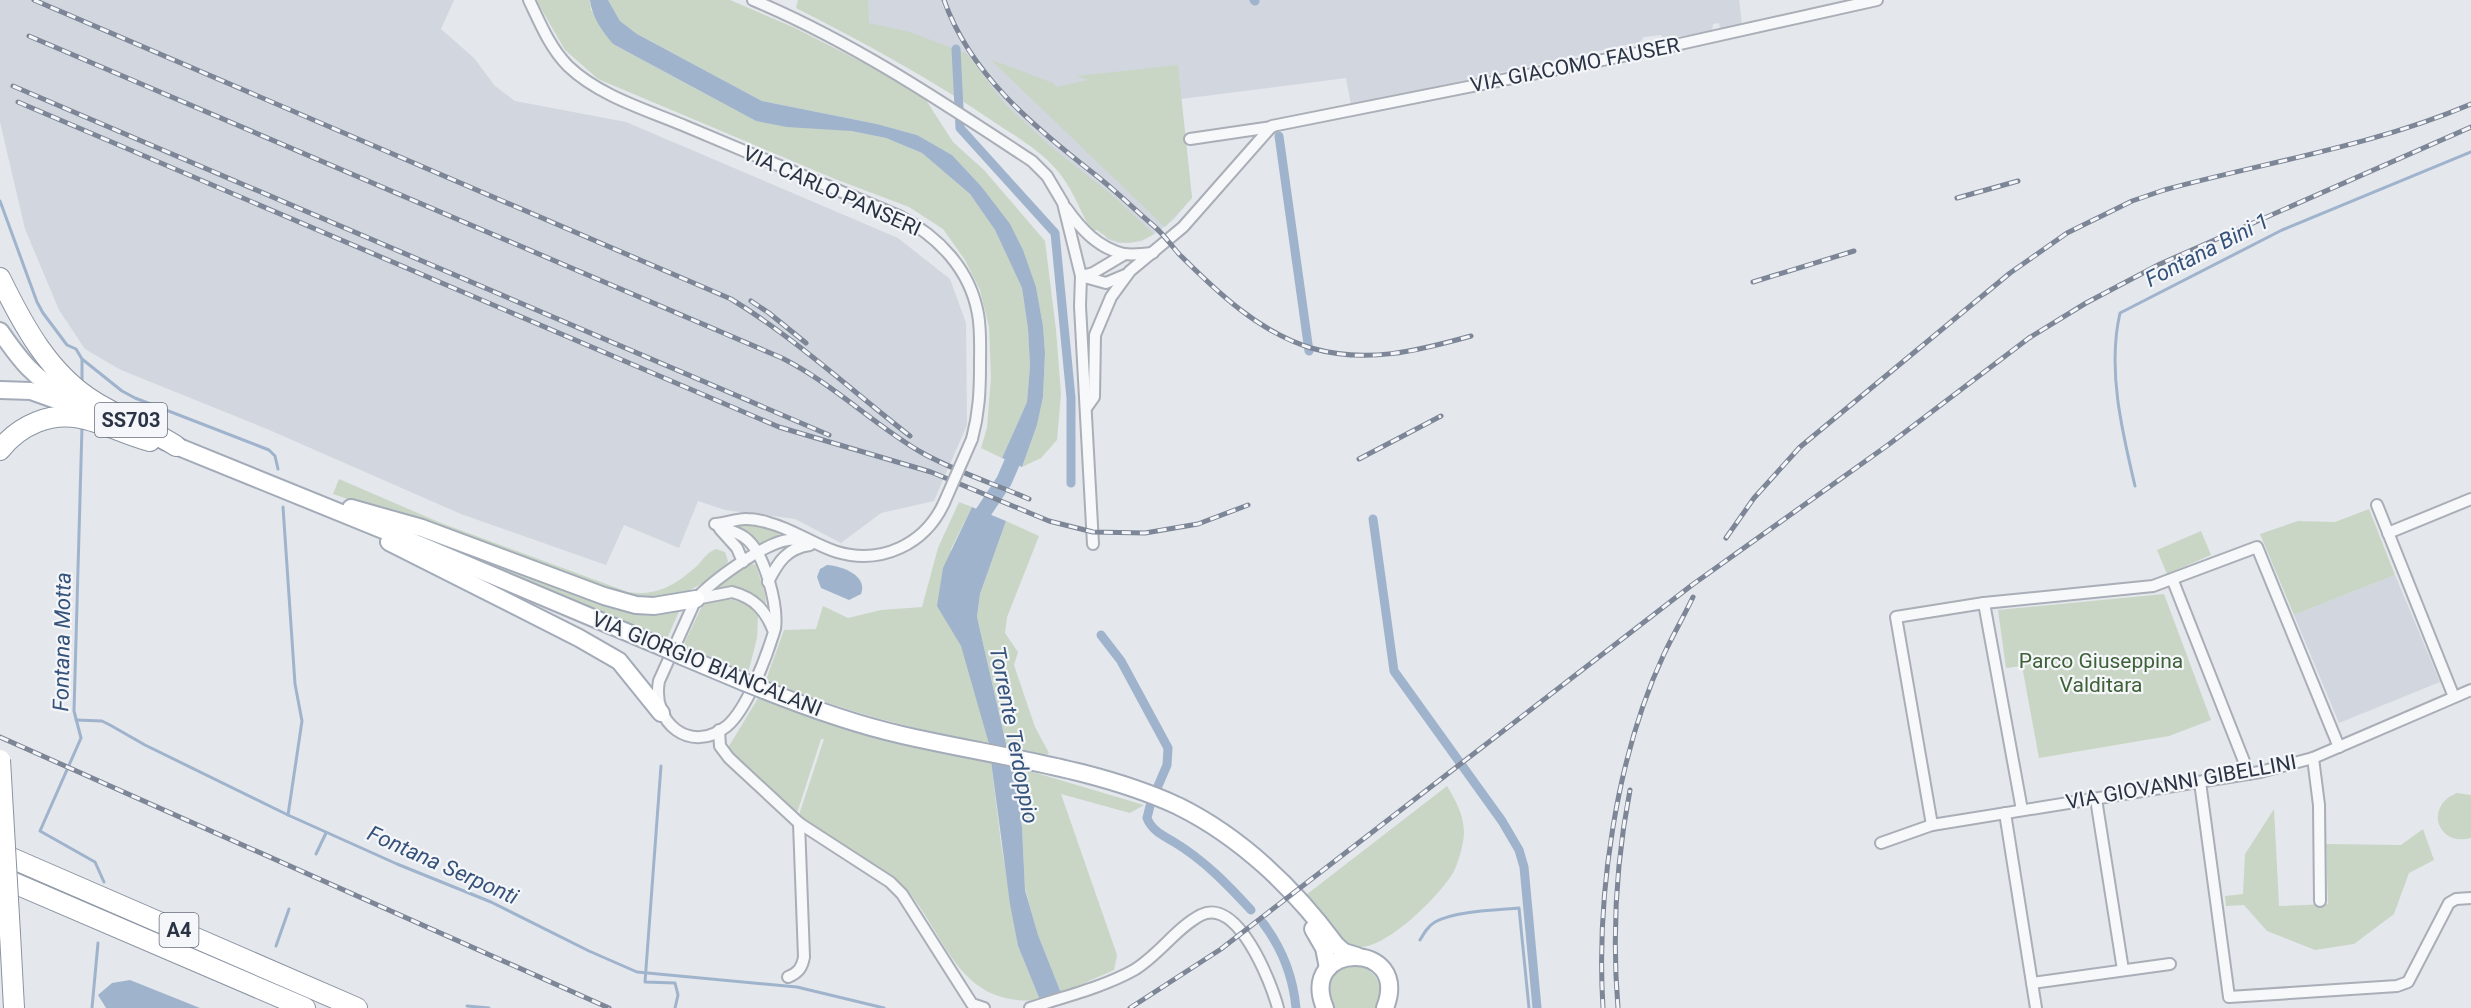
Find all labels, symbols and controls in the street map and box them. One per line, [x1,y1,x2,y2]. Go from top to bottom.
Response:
street label: VIA GIACOMO FAUSER [1468,33,1682,97]
street label: VIA CARLO PANSERI [739,141,925,241]
water label: Fontana Bini 1 [2141,208,2273,292]
road number: SS703 [95,403,167,437]
water label: Fontana Motta [48,572,76,712]
street label: VIA GIORGIO BIANCALANI [588,607,826,721]
water label: Torrente Terdoppio [985,644,1043,826]
park label: Parco Giuseppina Valditara [2019,649,2183,697]
street label: VIA GIOVANNI GIBELLINI [2064,750,2298,814]
water label: Fontana Serponti [364,821,523,910]
road number: A4 [160,913,198,947]

